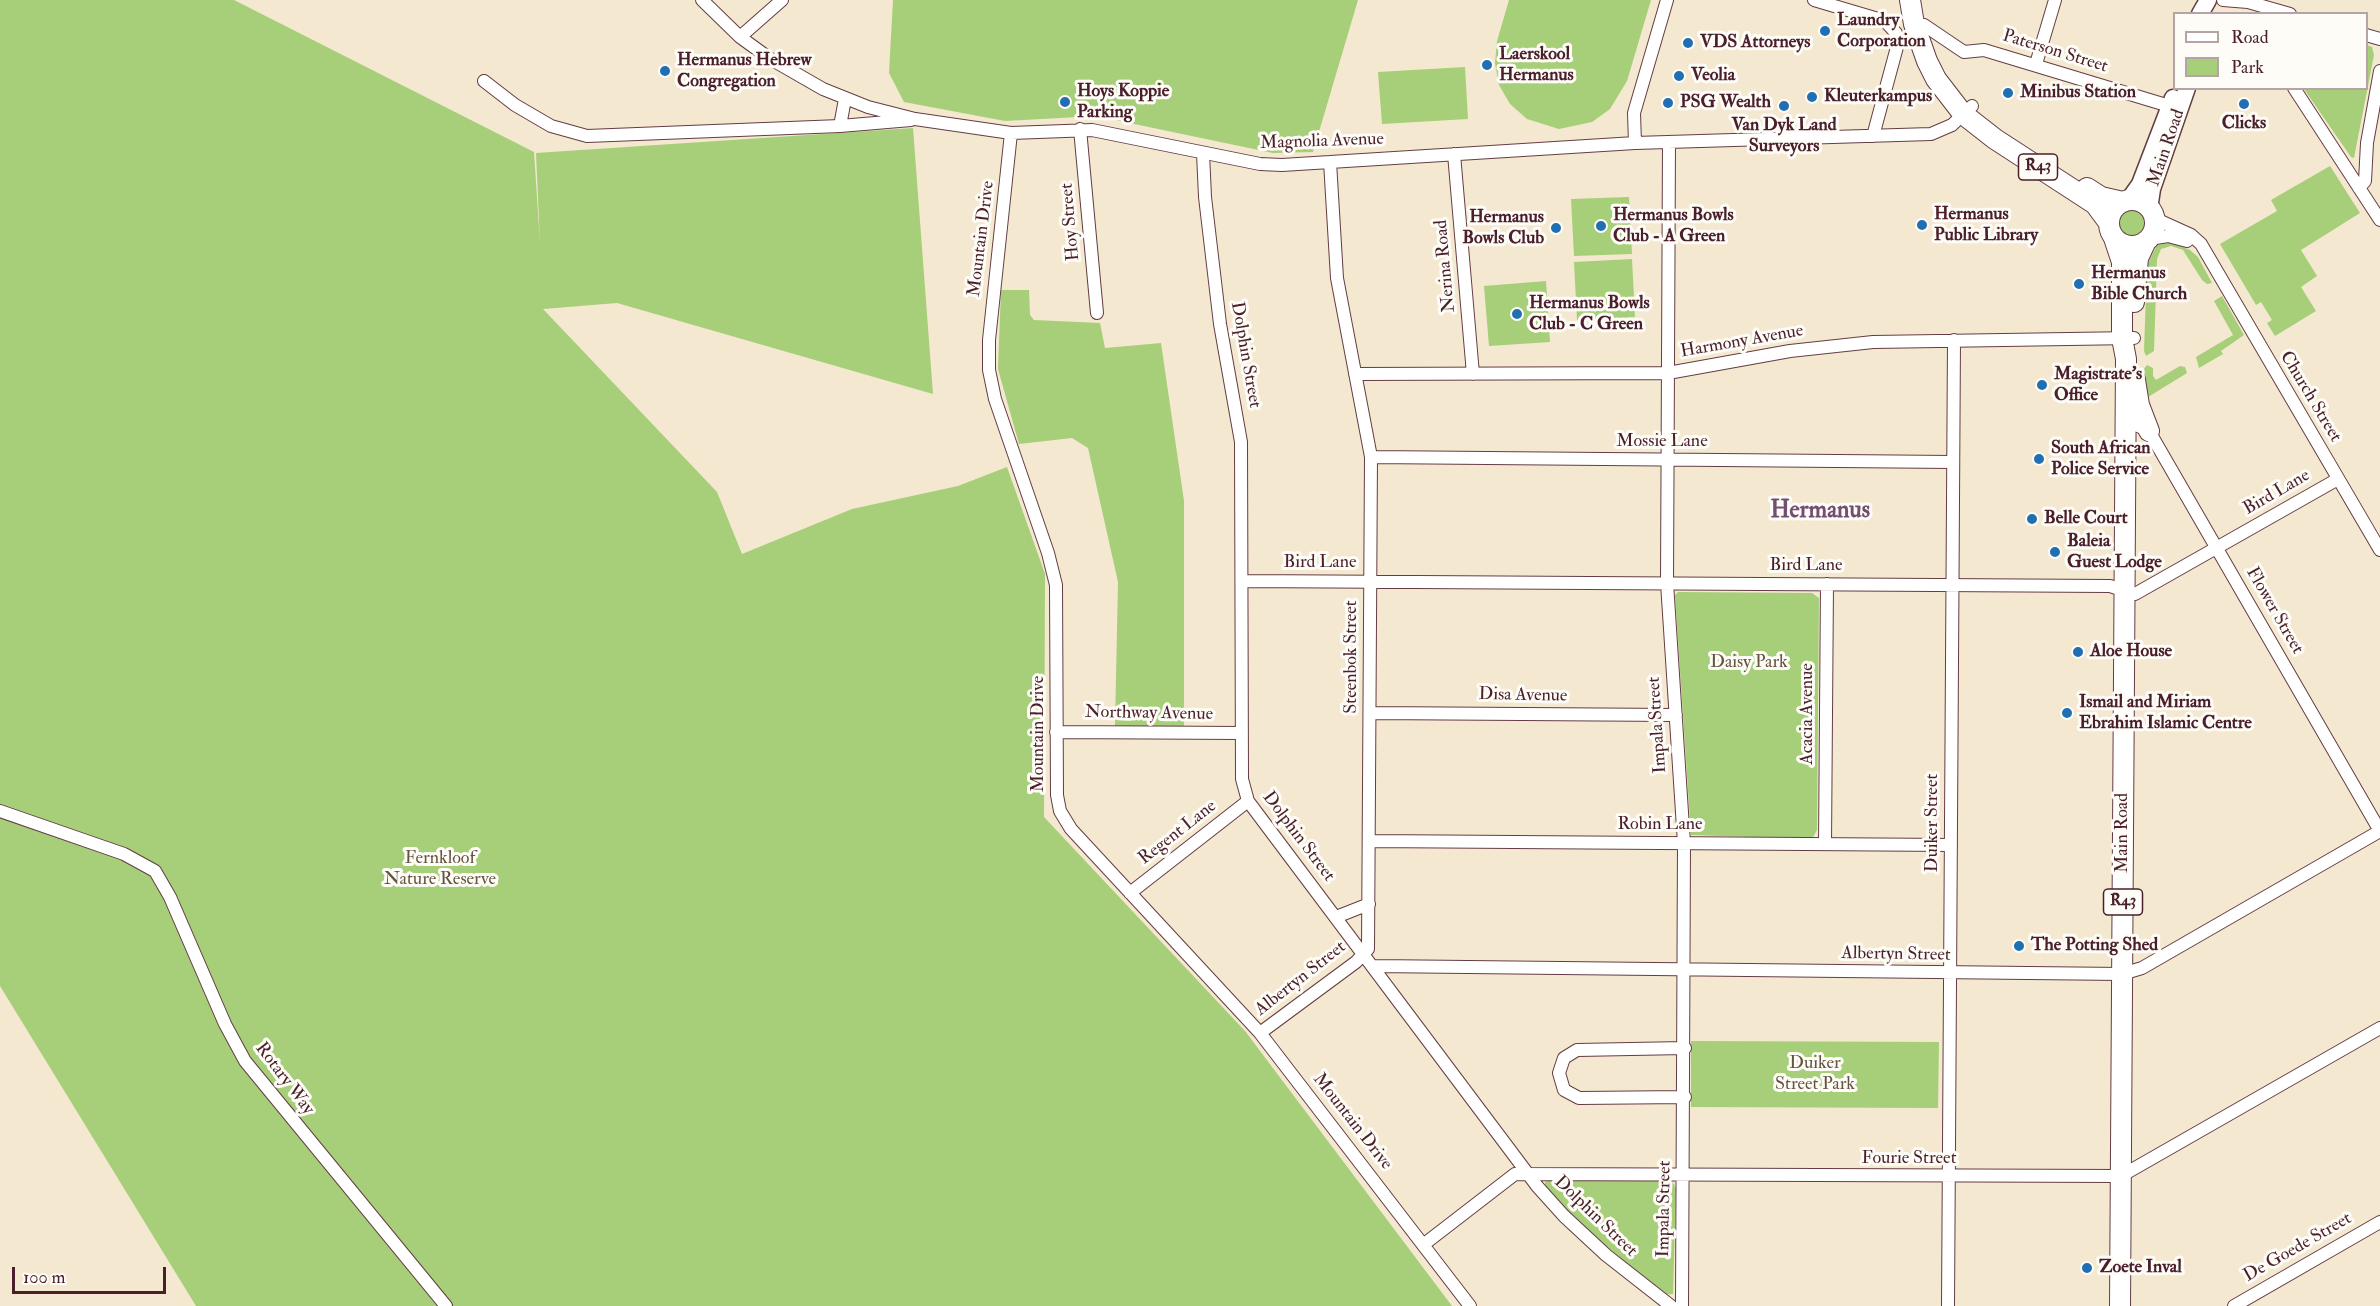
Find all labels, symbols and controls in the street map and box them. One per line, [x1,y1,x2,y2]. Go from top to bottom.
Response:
place label: Laundry Corporation [1837,10,1926,52]
legend [2173,12,2368,90]
marker: Laundry Corporation [1818,24,1832,38]
street label: Paterson Street [2000,26,2110,78]
text: Road [2231,26,2269,49]
place label: VDS Attorneys [1700,32,1810,54]
marker: VDS Attorneys [1681,36,1695,50]
place label: Laerskool Hermanus [1499,44,1574,86]
place label: Hermanus Hebrew Congregation [677,50,812,92]
text: Park [2231,56,2264,79]
marker: Laerskool Hermanus [1480,58,1494,72]
marker: Hermanus Hebrew Congregation [658,64,672,78]
place label: Veolia [1691,65,1735,87]
marker: Veolia [1672,69,1686,83]
place label: Hoys Koppie Parking [1077,81,1169,124]
place label: Minibus Station [2020,82,2136,104]
place label: Kleuterkampus [1824,86,1932,108]
marker: Minibus Station [2001,86,2015,100]
marker: Kleuterkampus [1805,90,1819,104]
place label: PSG Wealth [1680,92,1771,114]
marker: Hoys Koppie Parking [1058,95,1072,109]
marker: PSG Wealth [1661,96,1675,110]
marker: Clicks [2237,97,2251,111]
marker: Van Dyk Land Surveyors [1777,99,1791,113]
street label: Main Road [2144,107,2190,189]
place label: Clicks [2222,113,2266,135]
place label: Van Dyk Land Surveyors [1731,115,1837,158]
street label: Magnolia Avenue [1260,129,1384,155]
road number: R43 [2018,154,2058,180]
street label: Mountain Drive [964,180,1000,298]
street label: Hoy Street [1057,182,1085,262]
place label: Hermanus Public Library [1934,204,2038,246]
place label: Hermanus Bowls Club - A Green [1613,205,1734,248]
place label: Hermanus Bowls Club [1462,207,1544,250]
marker: Hermanus Public Library [1915,218,1929,232]
street label: Nerina Road [1431,219,1461,313]
marker: Hermanus Bowls Club - A Green [1594,219,1608,233]
marker: Hermanus Bowls Club [1549,221,1563,235]
place label: Hermanus Bible Church [2091,263,2187,306]
marker: Hermanus Bible Church [2072,277,2086,291]
place label: Hermanus Bowls Club - C Green [1529,293,1650,336]
street label: Dolphin Street [1225,300,1265,410]
marker: Hermanus Bowls Club - C Green [1510,307,1524,321]
street label: Harmony Avenue [1679,321,1805,363]
street label: Church Street [2274,348,2346,446]
place label: Magistrate's Office [2054,364,2142,406]
marker: Magistrate's Office [2035,378,2049,392]
street label: Mossie Lane [1616,431,1708,453]
place label: South African Police Service [2051,438,2151,480]
marker: South African Police Service [2032,452,2046,466]
street label: Bird Lane [2240,465,2314,521]
district label: Hermanus [1770,498,1870,526]
place label: Belle Court [2044,508,2127,530]
marker: Belle Court [2025,512,2039,526]
place label: Baleia Guest Lodge [2067,531,2162,574]
marker: Baleia Guest Lodge [2048,545,2062,559]
street label: Bird Lane [1284,552,1356,574]
street label: Bird Lane [1770,555,1842,577]
street label: Flower Street [2240,564,2308,658]
street label: Steenbok Street [1341,600,1363,714]
place label: Aloe House [2090,641,2172,663]
marker: Aloe House [2071,645,2085,659]
park label: Daisy Park [1710,652,1788,674]
street label: Acacia Avenue [1797,663,1819,765]
street label: Mountain Drive [1028,676,1050,792]
street label: Impala Street [1644,676,1672,774]
street label: Disa Avenue [1478,684,1568,708]
place label: Ismail and Miriam Ebrahim Islamic Centre [2079,692,2252,734]
street label: Northway Avenue [1085,702,1213,726]
marker: Ismail and Miriam Ebrahim Islamic Centre [2060,706,2074,720]
street label: Duiker Street [1922,774,1944,872]
street label: Dolphin Street [1257,788,1339,886]
street label: Main Road [2112,793,2134,873]
street label: Regent Lane [1135,796,1221,870]
street label: Robin Lane [1617,814,1703,836]
park label: Fernkloof Nature Reserve [384,848,496,890]
road number: R43 [2104,889,2142,915]
place label: The Potting Shed [2031,935,2158,957]
street label: Albertyn Street [1251,937,1351,1021]
marker: The Potting Shed [2012,939,2026,953]
street label: Albertyn Street [1841,943,1951,967]
street label: Rotary Way [250,1039,318,1119]
park label: Duiker Street Park [1775,1053,1855,1096]
street label: Mountain Drive [1308,1069,1396,1175]
street label: Fourie Street [1862,1148,1956,1170]
street label: Impala Street [1653,1160,1677,1258]
street label: Dolphin Street [1549,1172,1641,1262]
street label: De Goede Street [2240,1208,2356,1288]
scale bar [15,1255,170,1293]
place label: Zoete Inval [2099,1257,2182,1279]
marker: Zoete Inval [2080,1261,2094,1275]
text: 100 m [23,1266,66,1289]

